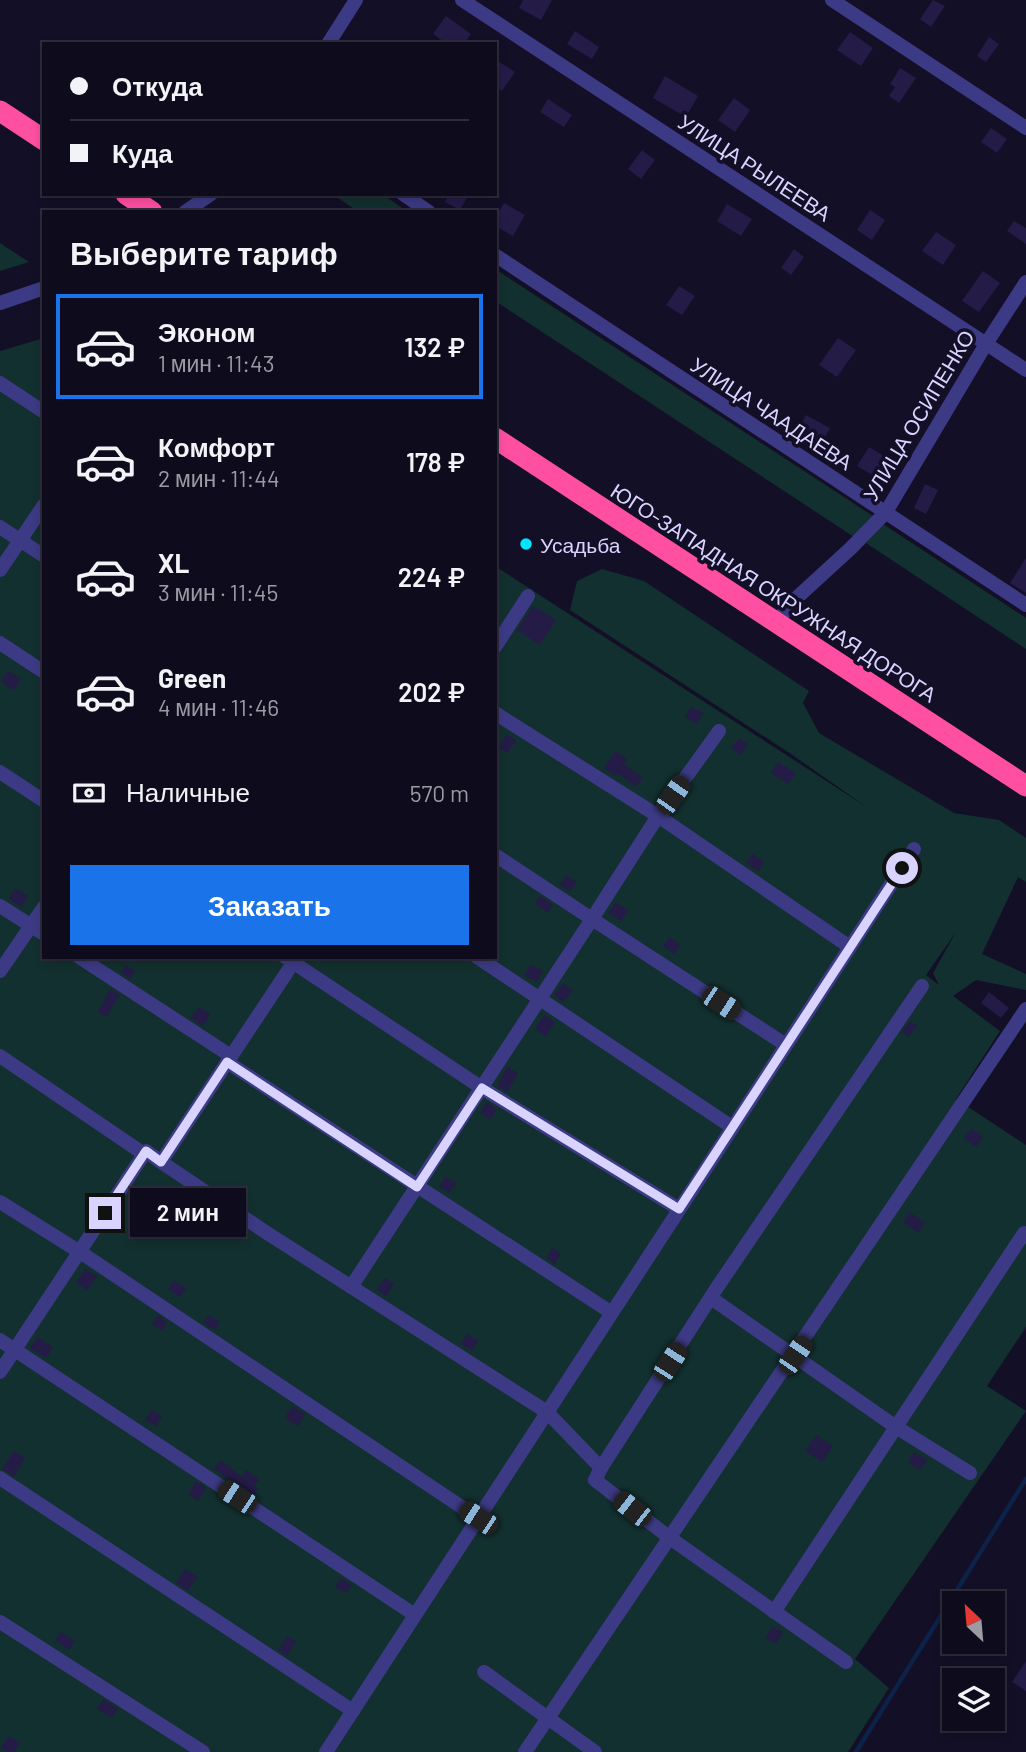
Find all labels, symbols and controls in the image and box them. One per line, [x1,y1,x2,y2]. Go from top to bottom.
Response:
text: Откуда [112,70,203,101]
street label: УЛИЦА РЫЛЕЕВА [674,108,836,226]
text: Куда [112,137,173,168]
text: Выберите тариф [70,233,338,271]
icon: car [74,315,137,378]
text: Эконом [158,316,256,347]
street label: УЛИЦА ОСИПЕНКО [857,325,979,505]
text: 132 ₽ [404,331,465,362]
text: 1 мин · 11:43 [158,349,275,377]
street label: УЛИЦА ЧААДАЕВА [687,351,857,475]
icon: car [74,430,137,493]
text: Комфорт [158,431,275,462]
text: 178 ₽ [406,446,465,477]
text: 2 мин · 11:44 [158,464,280,492]
street label: ЮГО-ЗАПАДНАЯ ОКРУЖНАЯ ДОРОГА [607,477,941,707]
place label: Усадьба [540,532,621,557]
marker: Усадьба [518,536,534,552]
icon: car [74,545,137,608]
text: XL [158,547,189,578]
text: 224 ₽ [398,561,465,592]
text: 3 мин · 11:45 [158,578,278,606]
icon: car [74,660,137,723]
text: Green [158,662,226,693]
text: 202 ₽ [398,676,465,707]
text: 4 мин · 11:46 [158,693,279,721]
car [653,772,694,818]
icon: cash [70,774,108,812]
text: Наличные [126,776,250,807]
text: 570 m [410,779,469,807]
route start [886,852,918,884]
button: Заказать [70,865,469,945]
car [698,983,745,1023]
callout: 2 мин [130,1188,245,1238]
route end [89,1197,121,1229]
text: 2 мин [157,1198,219,1226]
car [775,1332,816,1378]
car [650,1339,691,1385]
car [214,1477,261,1517]
car [609,1488,656,1530]
car [455,1498,502,1538]
north arrow [942,1591,1004,1654]
map controls [942,1591,1005,1731]
button: layers [942,1668,1005,1731]

